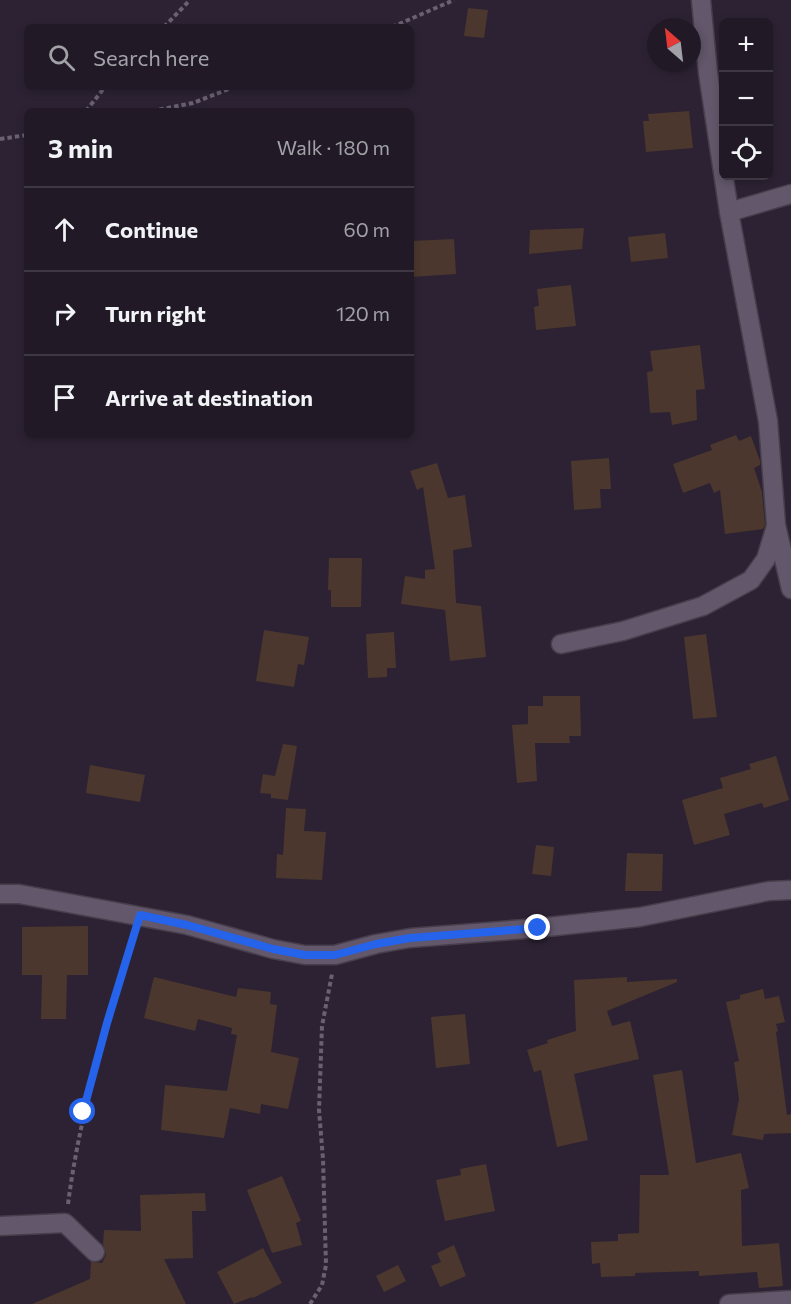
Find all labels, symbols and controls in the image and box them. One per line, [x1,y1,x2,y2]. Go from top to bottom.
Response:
north arrow [647,18,701,72]
map controls [719,18,773,180]
button: + [719,18,773,72]
search box [24,24,414,90]
icon: search [45,41,78,74]
text: Search here [93,44,209,71]
button: − [719,72,773,126]
button: locate [719,126,773,180]
text: 3 min [48,132,113,163]
text: Walk · 180 m [277,135,390,159]
icon: ahead [48,213,81,246]
text: Continue [105,216,198,243]
text: 60 m [344,217,390,241]
icon: right [48,297,81,330]
text: Turn right [105,300,206,327]
text: 120 m [336,301,390,325]
icon: arrive [48,381,81,414]
text: Arrive at destination [105,384,313,411]
route end [524,914,550,940]
route start [69,1098,95,1124]

